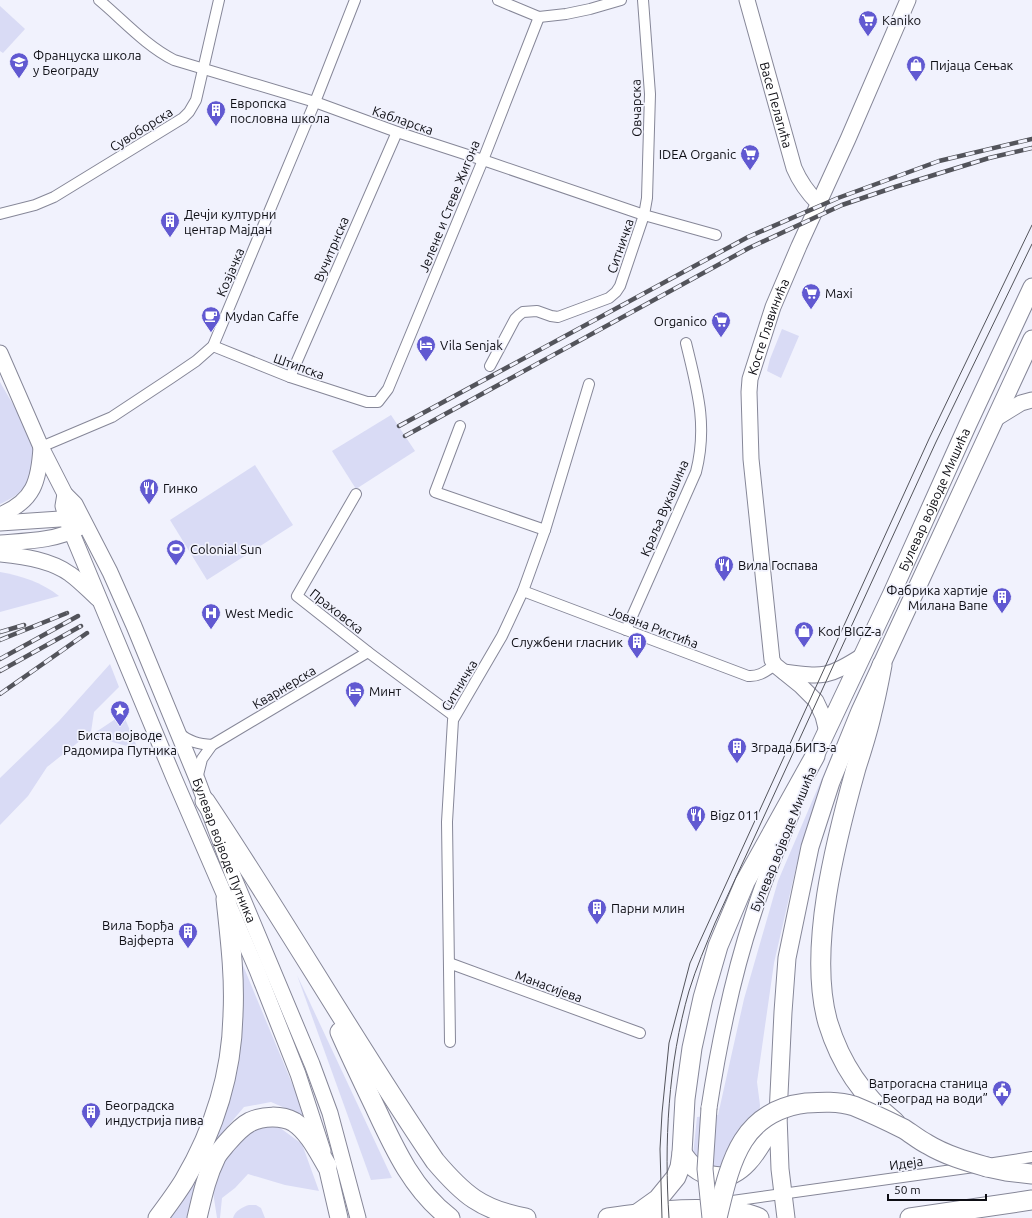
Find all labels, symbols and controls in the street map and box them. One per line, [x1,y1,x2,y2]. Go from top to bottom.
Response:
supermarket icon: Kaniko [857,9,879,37]
place label: Kaniko [882,13,921,27]
place label: Француска школа у Београду [33,48,141,77]
school or university icon: Француска школа у Београду [8,51,30,79]
shop icon: Пијаца Сењак [905,54,927,82]
place label: Пијаца Сењак [930,58,1014,72]
street label: Васе Пелагића [758,60,795,150]
street label: Овчарска [628,79,644,137]
place label: Европска пословна школа [230,96,330,125]
building icon: Европска пословна школа [205,99,227,127]
street label: Кабларска [371,103,435,137]
street label: Сувоборска [107,104,175,154]
street label: Јелене и Стеве Жигона [416,138,482,274]
supermarket icon: IDEA Organic [739,143,761,171]
place label: IDEA Organic [659,147,736,161]
place label: Дечји културни центар Мајдан [184,207,276,236]
building icon: Дечји културни центар Мајдан [159,210,181,238]
street label: Вучитрнска [311,214,351,284]
street label: Ситничка [604,217,636,275]
street label: Козјачка [213,246,247,298]
street label: Косте Главинића [745,276,791,377]
supermarket icon: Maxi [800,282,822,310]
place label: Maxi [825,286,853,300]
cafe icon: Mydan Caffe [200,305,222,333]
place label: Mydan Caffe [225,309,299,323]
supermarket icon: Organico [710,310,732,338]
place label: Organico [654,314,707,328]
hotel icon: Vila Senjak [415,334,437,362]
place label: Vila Senjak [440,338,503,352]
street label: Штипска [272,350,326,382]
street label: Булевар војводе Мишића [896,426,972,573]
street label: Краља Вукашина [637,458,691,558]
restaurant icon: Гинко [138,477,160,505]
place label: Гинко [163,481,198,495]
sports icon: Colonial Sun [165,538,187,566]
place label: Colonial Sun [190,542,262,556]
restaurant icon: Вила Госпава [713,554,735,582]
place label: Вила Госпава [738,558,818,572]
place label: Фабрика хартије Милана Вапе [886,583,988,612]
street label: Праховска [308,586,366,636]
building icon: Фабрика хартије Милана Вапе [991,586,1013,614]
hospital icon: West Medic [200,602,222,630]
street label: Јована Ристића [607,604,701,650]
place label: West Medic [225,606,293,620]
shop icon: Kod BIGZ-a [793,620,815,648]
place label: Kod BIGZ-a [818,624,881,638]
building icon: Службени гласник [626,631,648,659]
place label: Службени гласник [511,635,623,649]
street label: Ситничка [438,657,480,713]
street label: Кварнерска [250,663,318,711]
hotel icon: Минт [344,680,366,708]
place label: Минт [369,684,402,698]
place icon: Биста војводе Радомира Путника [109,699,131,727]
place label: Биста војводе Радомира Путника [63,728,177,757]
building icon: Зграда БИГЗ-а [726,736,748,764]
place label: Зграда БИГЗ-а [751,740,837,754]
street label: Булевар војводе Мишића [747,764,819,914]
street label: Булевар војводе Путника [190,776,259,925]
restaurant icon: Bigz 011 [685,804,707,832]
place label: Bigz 011 [710,808,760,822]
building icon: Парни млин [586,897,608,925]
place label: Парни млин [611,901,685,915]
place label: Вила Ђорђа Вајферта [102,918,174,947]
building icon: Вила Ђорђа Вајферта [177,921,199,949]
street label: Манасијева [514,967,584,1005]
place label: Ватрогасна станица „Београд на води” [869,1076,988,1105]
public building icon: Ватрогасна станица „Београд на води” [991,1079,1013,1107]
place label: Београдска индустрија пива [105,1098,204,1127]
building icon: Београдска индустрија пива [80,1101,102,1129]
street label: Идеја [888,1154,924,1172]
scale bar [888,1176,986,1202]
text: 50 m [894,1183,921,1196]

